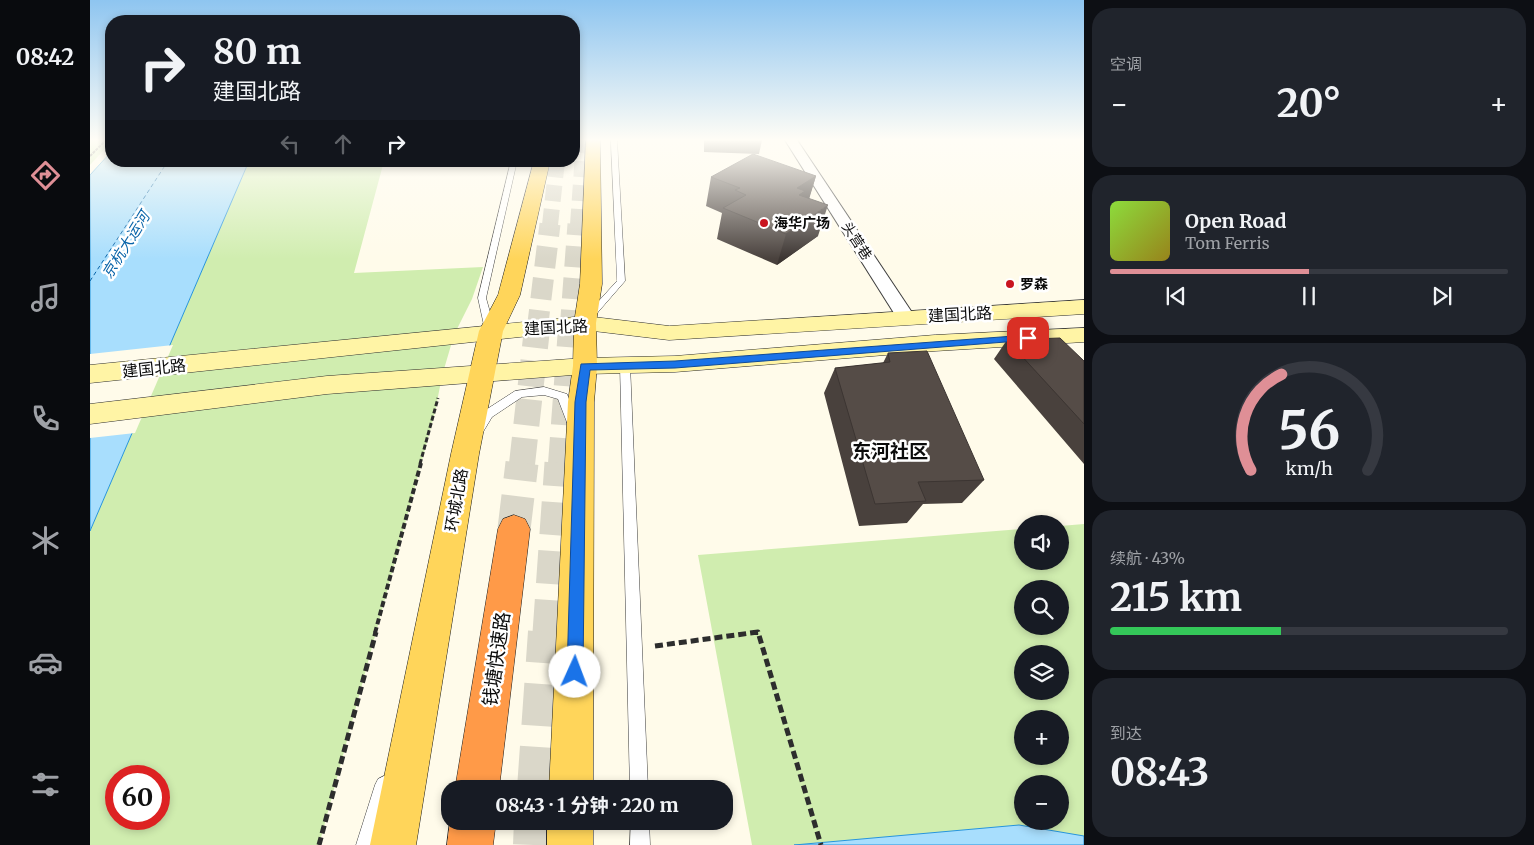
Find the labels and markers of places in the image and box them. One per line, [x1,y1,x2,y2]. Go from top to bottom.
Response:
place label: 海华广场 [774,214,830,232]
marker: 海华广场 [758,217,770,229]
place label: 罗森 [1020,275,1048,293]
marker: 罗森 [1004,278,1016,290]
pin [1007,317,1049,359]

